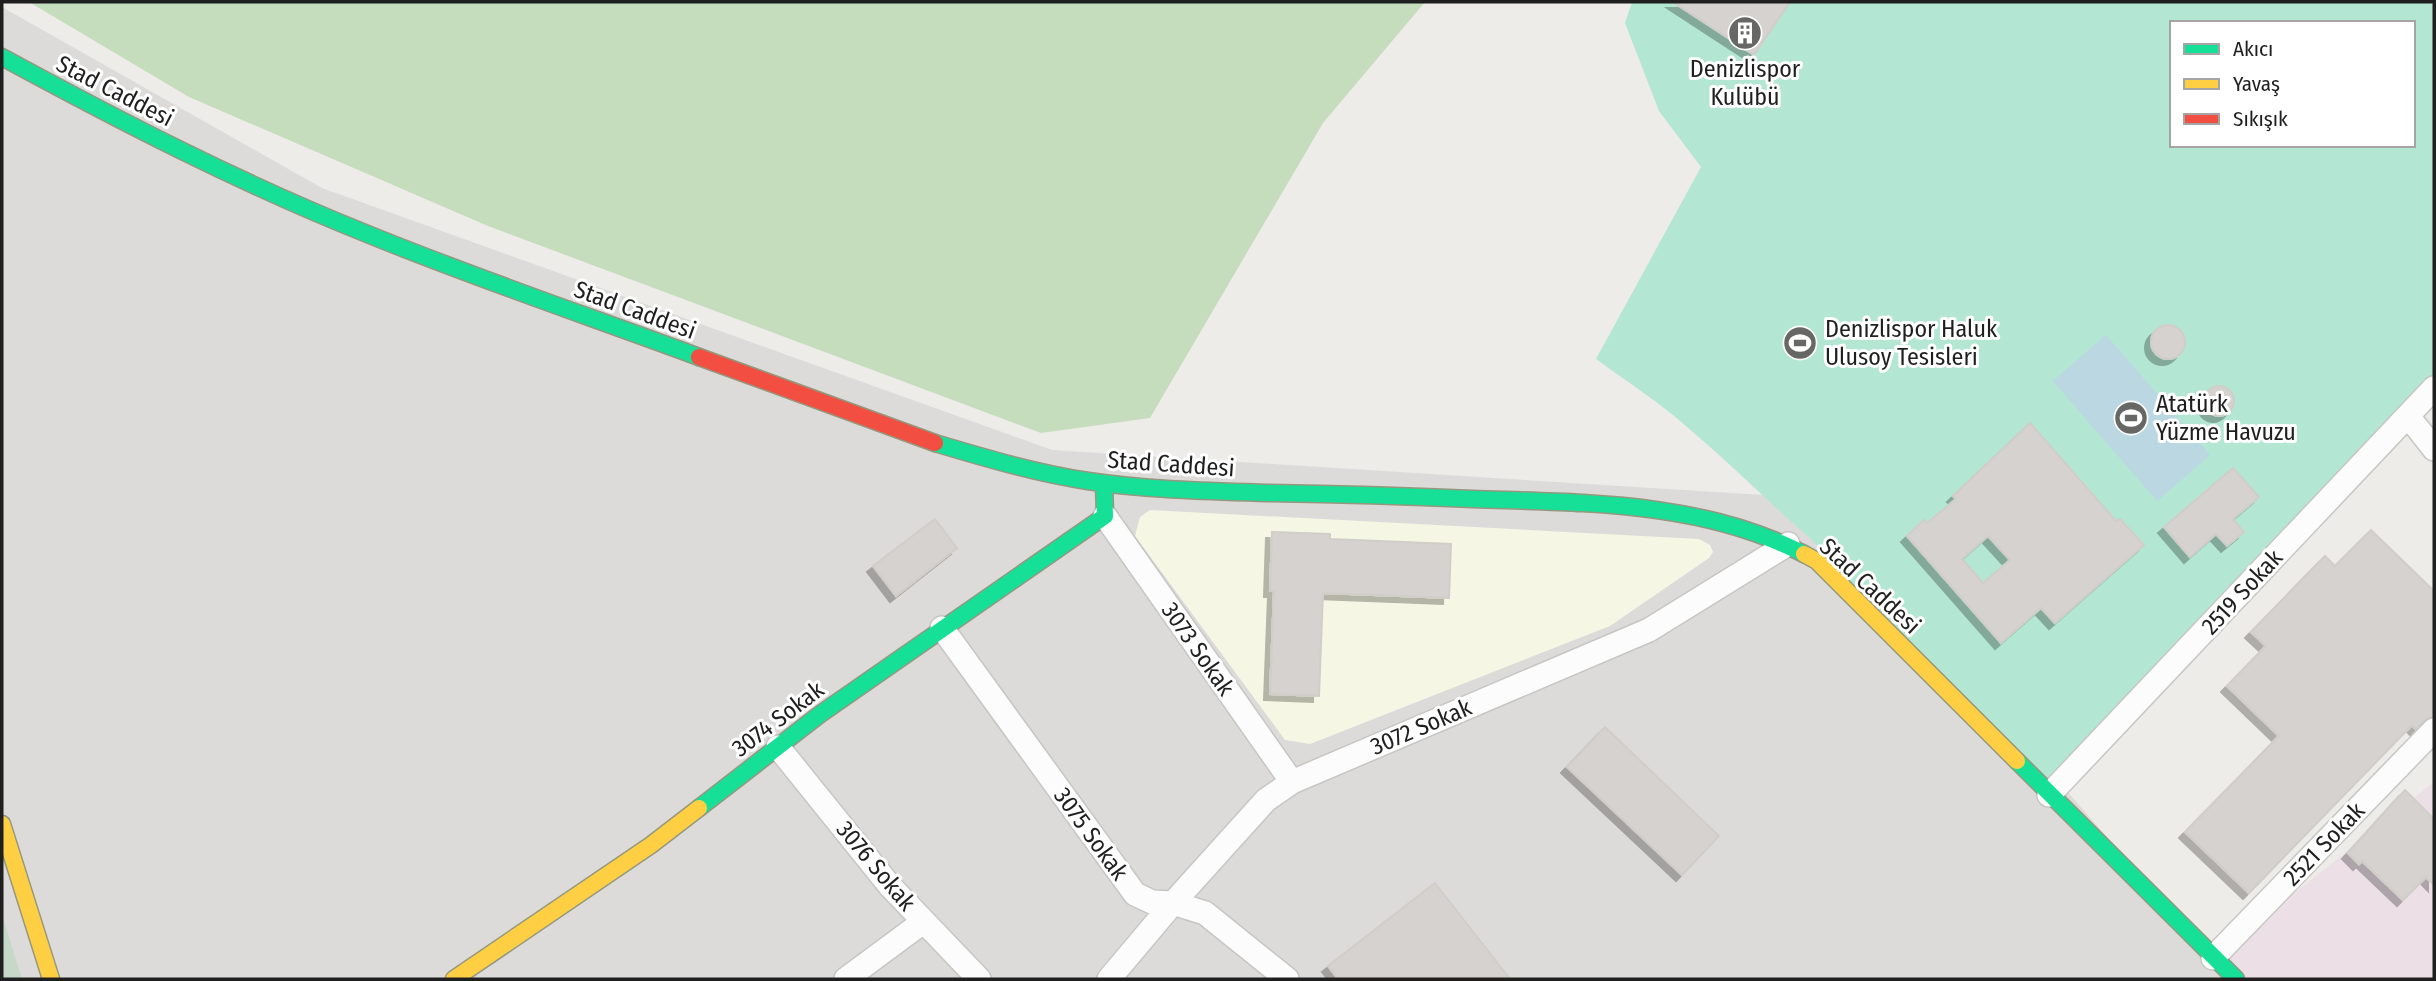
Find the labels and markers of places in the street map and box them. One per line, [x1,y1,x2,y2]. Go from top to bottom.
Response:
building icon: Denizlispor Kulübü [1726,14,1764,52]
place label: Denizlispor Kulübü [1690,55,1801,111]
place label: Denizlispor Haluk Ulusoy Tesisleri [1825,315,1998,371]
sports icon: Denizlispor Haluk Ulusoy Tesisleri [1781,324,1819,362]
place label: Atatürk Yüzme Havuzu [2156,390,2296,446]
sports icon: Atatürk Yüzme Havuzu [2112,399,2150,437]

